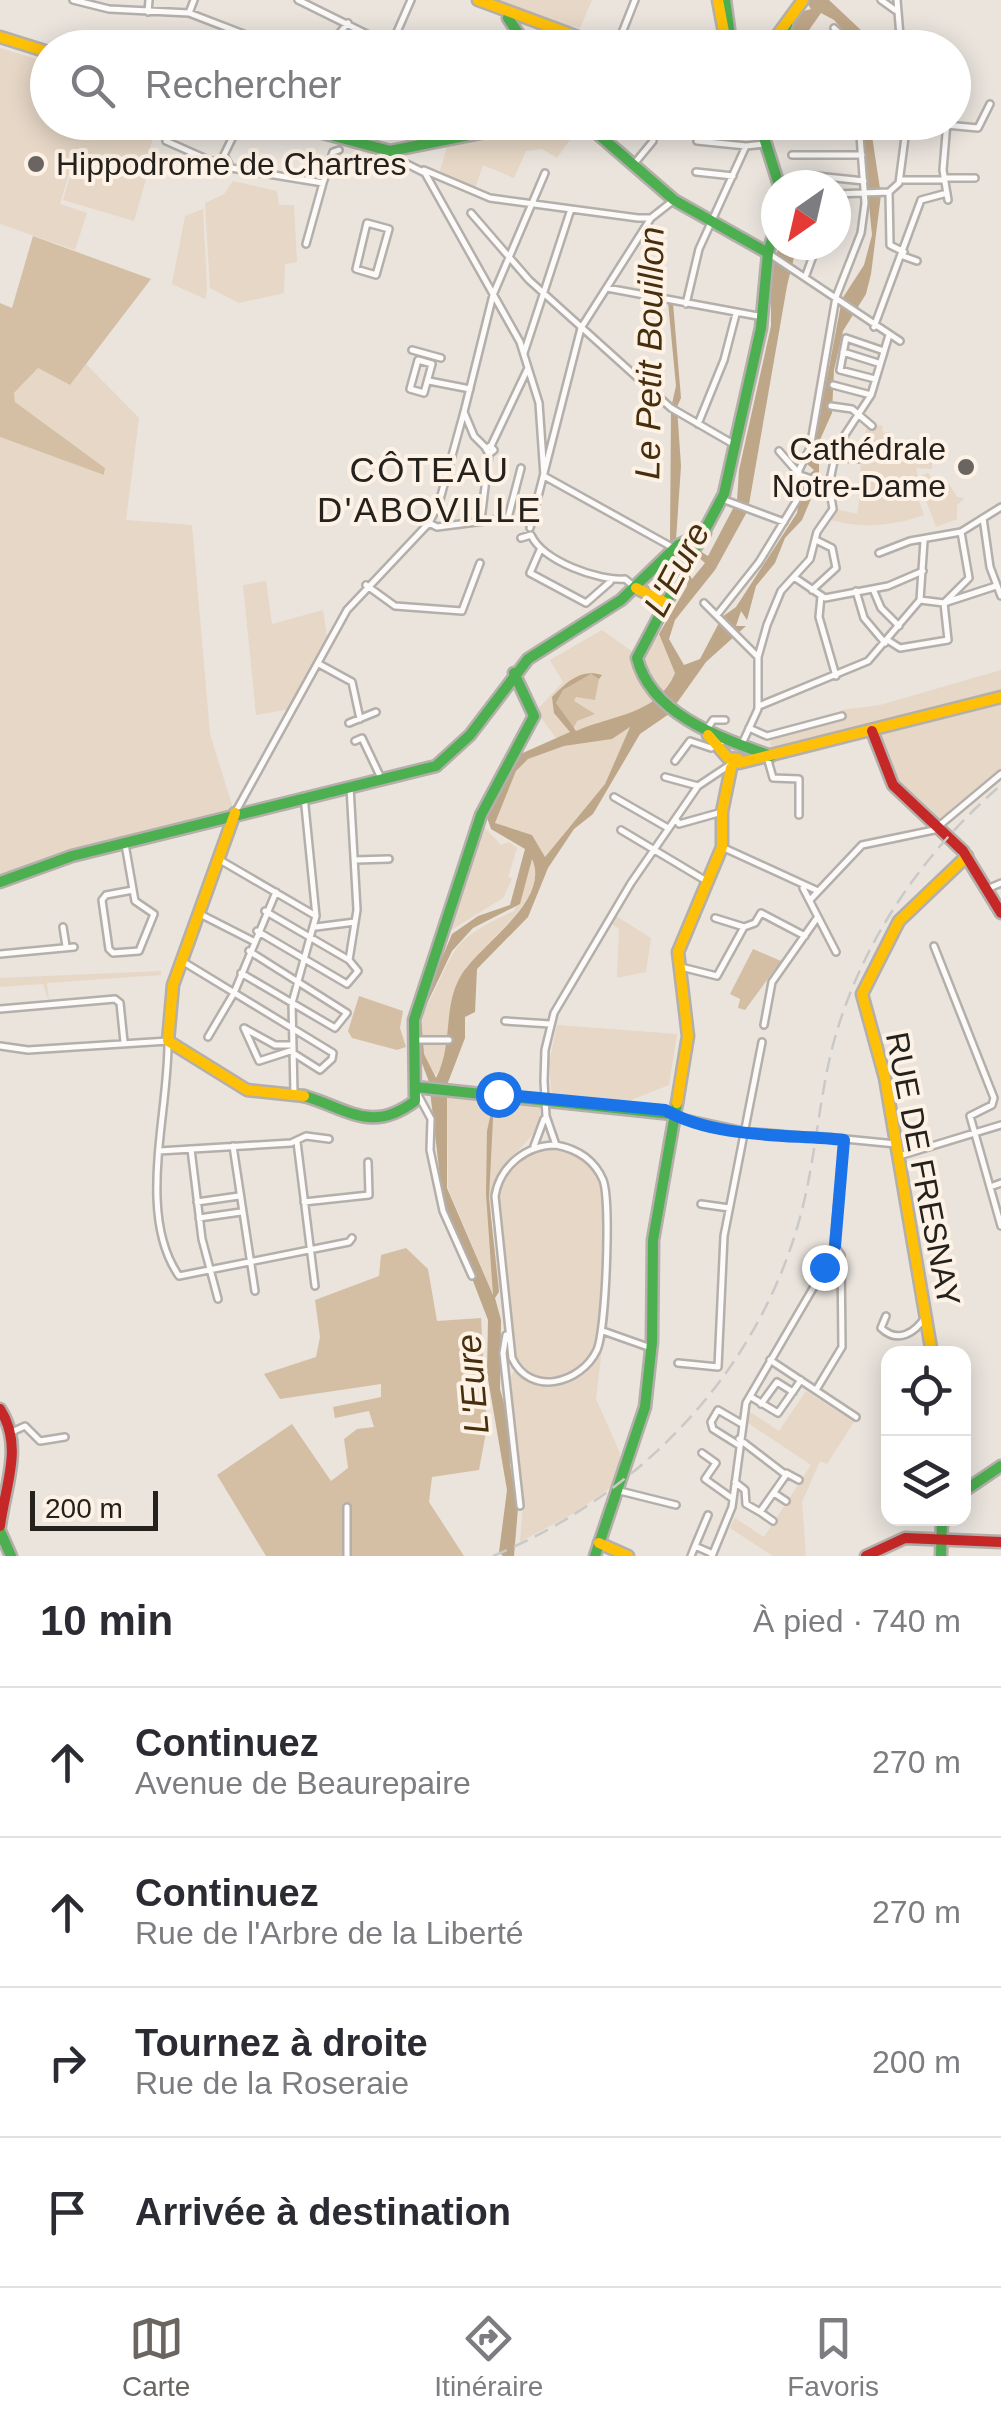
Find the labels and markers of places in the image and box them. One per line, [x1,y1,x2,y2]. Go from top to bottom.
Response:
place label: Hippodrome de Chartres [56,146,406,182]
marker: Hippodrome de Chartres [25,153,47,175]
place label: Cathédrale Notre-Dame [772,431,946,504]
marker: Cathédrale Notre-Dame [955,456,977,478]

